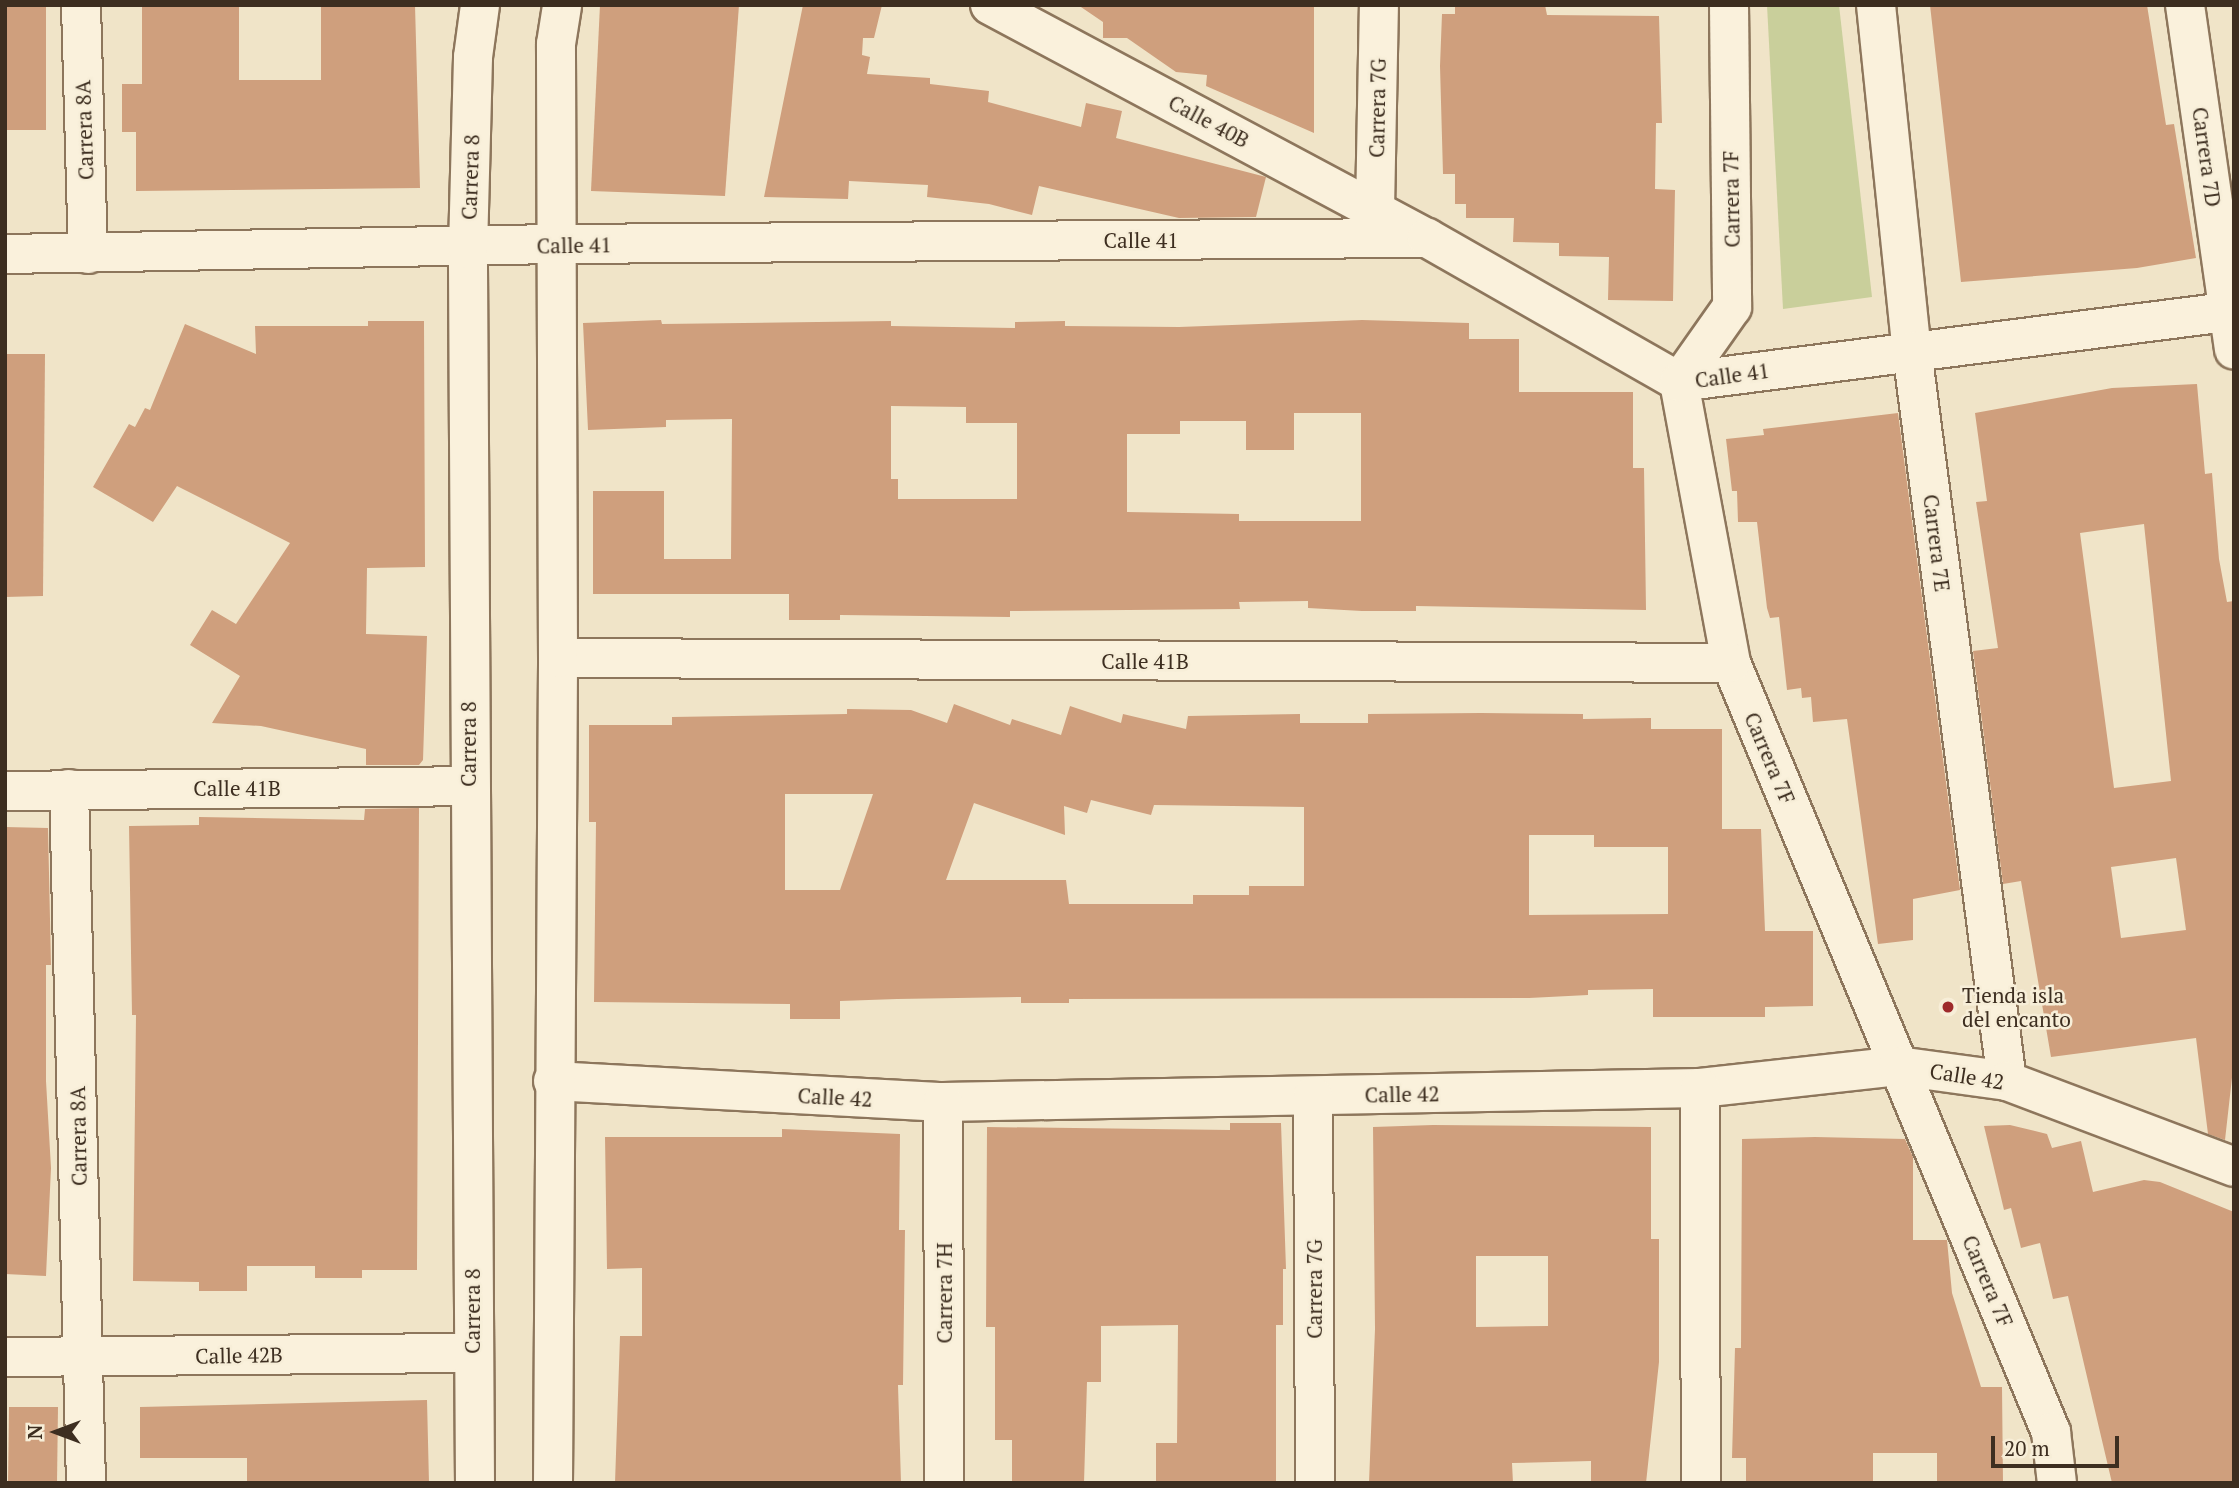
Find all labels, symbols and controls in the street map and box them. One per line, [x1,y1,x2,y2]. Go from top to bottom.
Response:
street label: Carrera 7G [1364,58,1390,158]
street label: Carrera 8A [70,80,98,180]
street label: Calle 40B [1164,89,1254,153]
street label: Carrera 7D [2188,105,2226,209]
street label: Carrera 8 [456,134,484,220]
street label: Carrera 7F [1718,150,1744,248]
street label: Calle 41 [1104,227,1178,253]
street label: Calle 41 [536,232,612,258]
street label: Calle 41 [1693,357,1771,393]
street label: Carrera 7E [1919,493,1955,593]
street label: Calle 41B [1101,648,1189,674]
street label: Carrera 8 [455,701,481,787]
street label: Carrera 7F [1739,708,1801,808]
street label: Calle 41B [193,775,281,801]
place label: Tienda isla del encanto [1962,982,2071,1032]
marker: Tienda isla del encanto [1940,999,1956,1015]
street label: Calle 42 [1928,1058,2006,1094]
street label: Calle 42 [1364,1081,1440,1107]
street label: Calle 42 [797,1082,873,1112]
street label: Carrera 8A [65,1086,91,1186]
street label: Carrera 7F [1957,1231,2019,1331]
street label: Carrera 7G [1301,1239,1327,1339]
street label: Carrera 7H [931,1242,957,1344]
street label: Carrera 8 [459,1268,485,1354]
street label: Calle 42B [195,1342,283,1368]
north arrow [21,1397,91,1467]
scale bar [1994,1422,2122,1466]
text: N [22,1425,47,1439]
text: 20 m [2004,1434,2050,1462]

